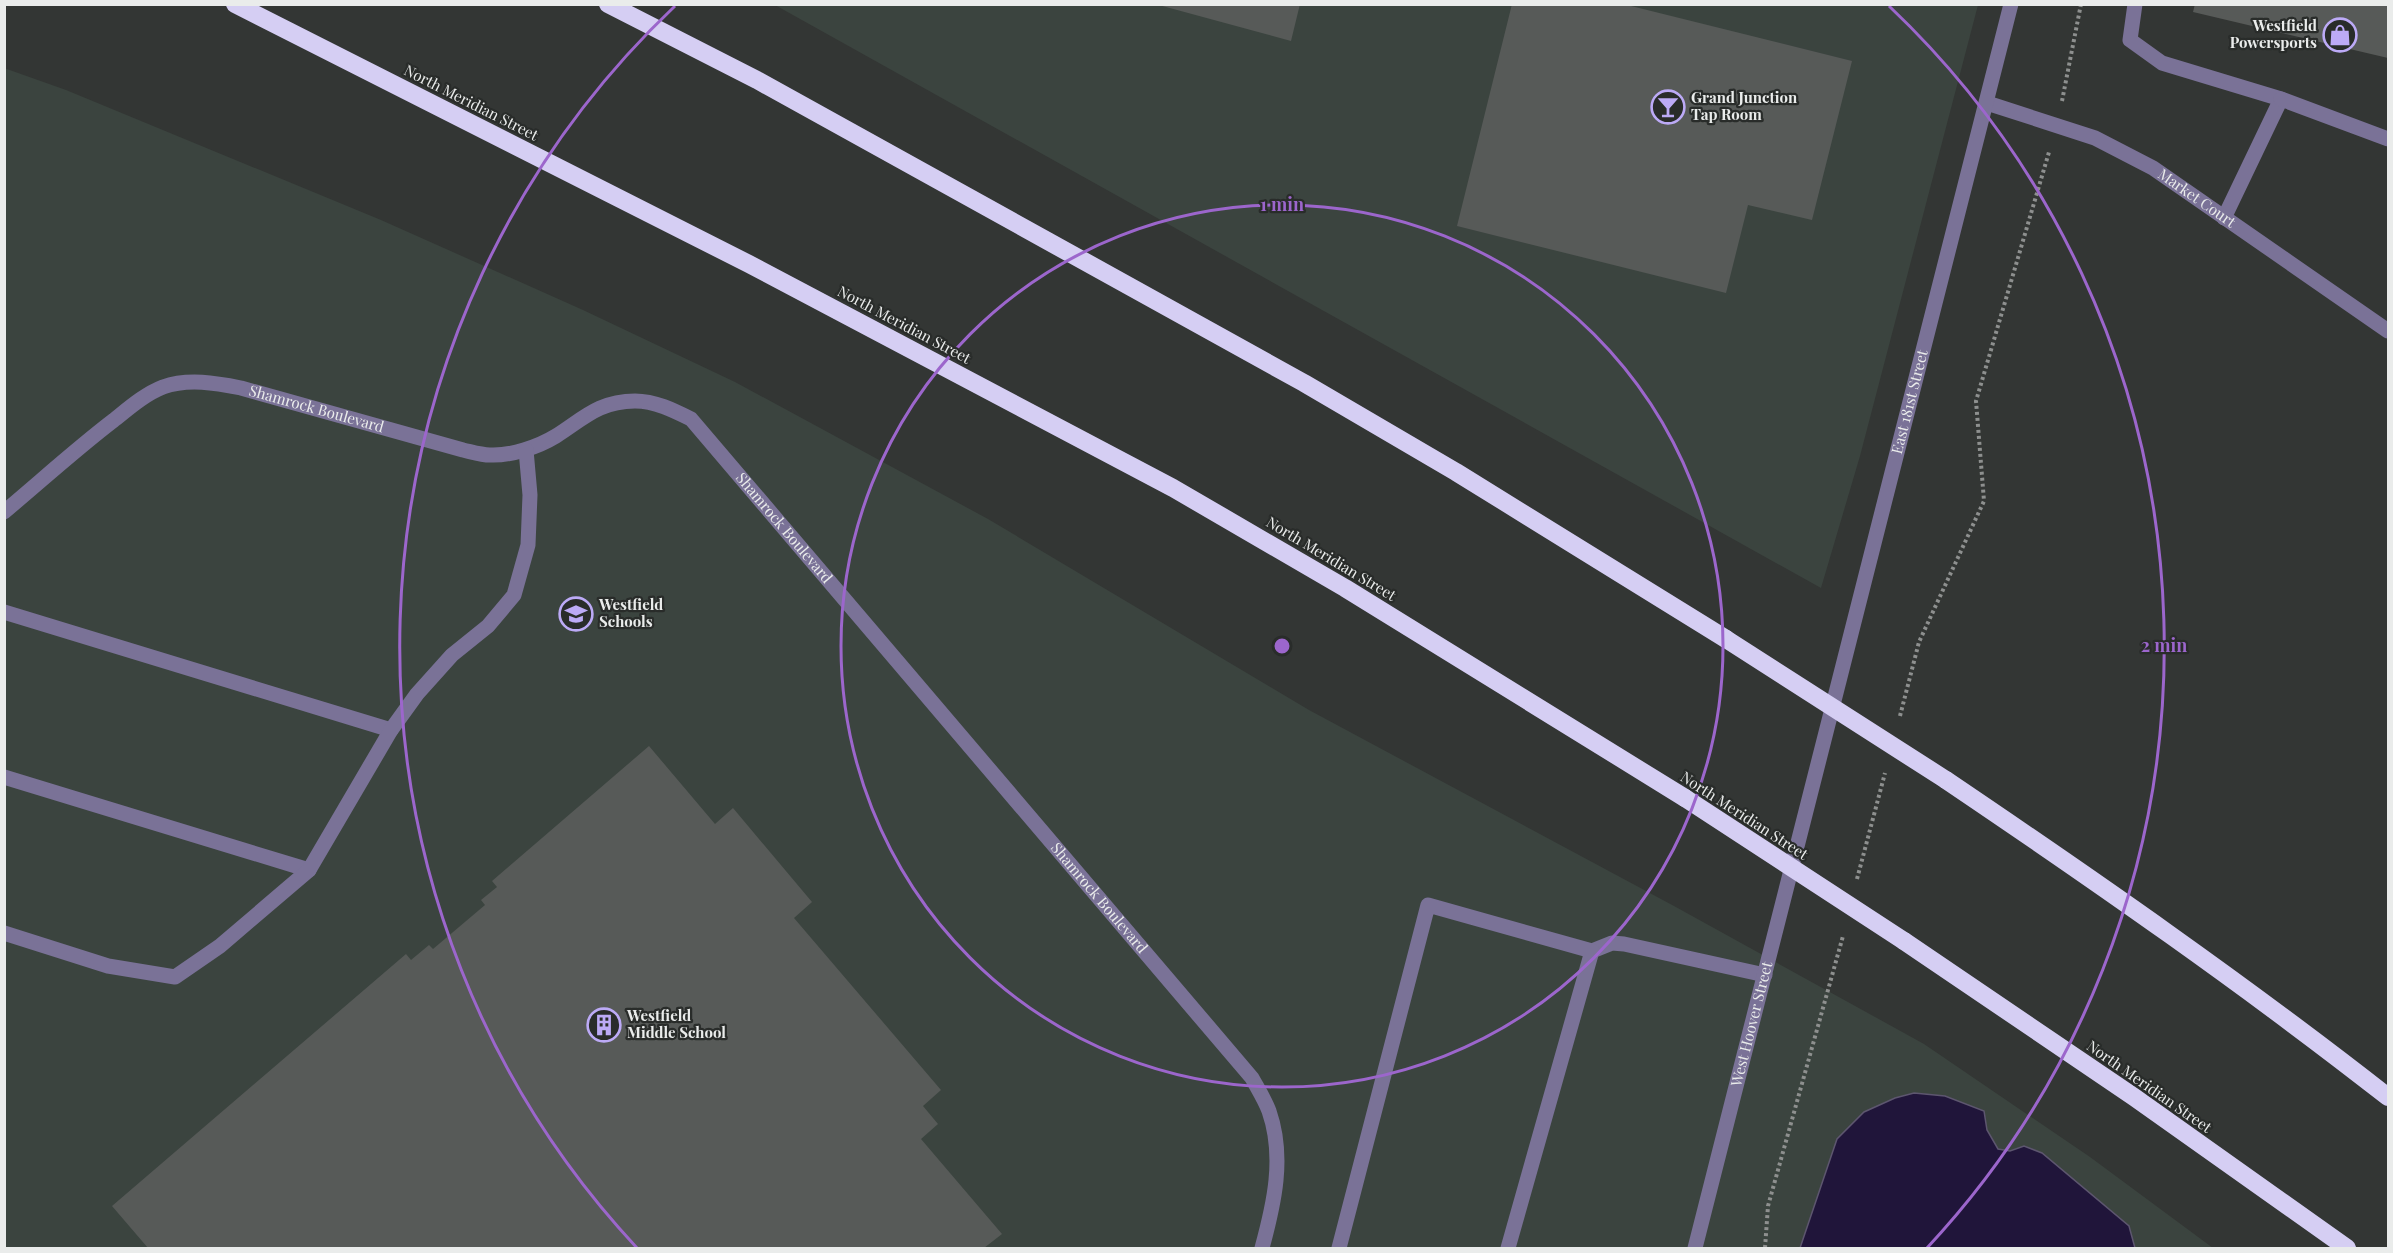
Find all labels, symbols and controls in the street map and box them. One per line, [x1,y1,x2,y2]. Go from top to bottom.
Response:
place label: Westfield Powersports [2230,15,2317,52]
shop icon: Westfield Powersports [2322,17,2358,53]
street label: North Meridian Street [401,60,543,145]
place label: Grand Junction Tap Room [1691,87,1798,124]
bar icon: Grand Junction Tap Room [1650,89,1686,125]
street label: Market Court [2154,164,2241,232]
text: 1 min [1260,192,1304,216]
street label: North Meridian Street [834,281,975,368]
street label: East 181st Street [1886,347,1932,456]
street label: Shamrock Boulevard [247,380,387,437]
street label: Shamrock Boulevard [732,468,838,587]
street label: North Meridian Street [1263,511,1401,605]
place label: Westfield Schools [598,594,663,631]
school or university icon: Westfield Schools [558,596,594,632]
text: 2 min [2141,633,2187,657]
centre of rings [1272,636,1292,656]
street label: North Meridian Street [1677,766,1813,864]
street label: Shamrock Boulevard [1047,838,1153,957]
street label: West Hoover Street [1725,959,1777,1089]
place label: Westfield Middle School [626,1005,726,1042]
building icon: Westfield Middle School [586,1007,622,1043]
street label: North Meridian Street [2083,1036,2217,1137]

